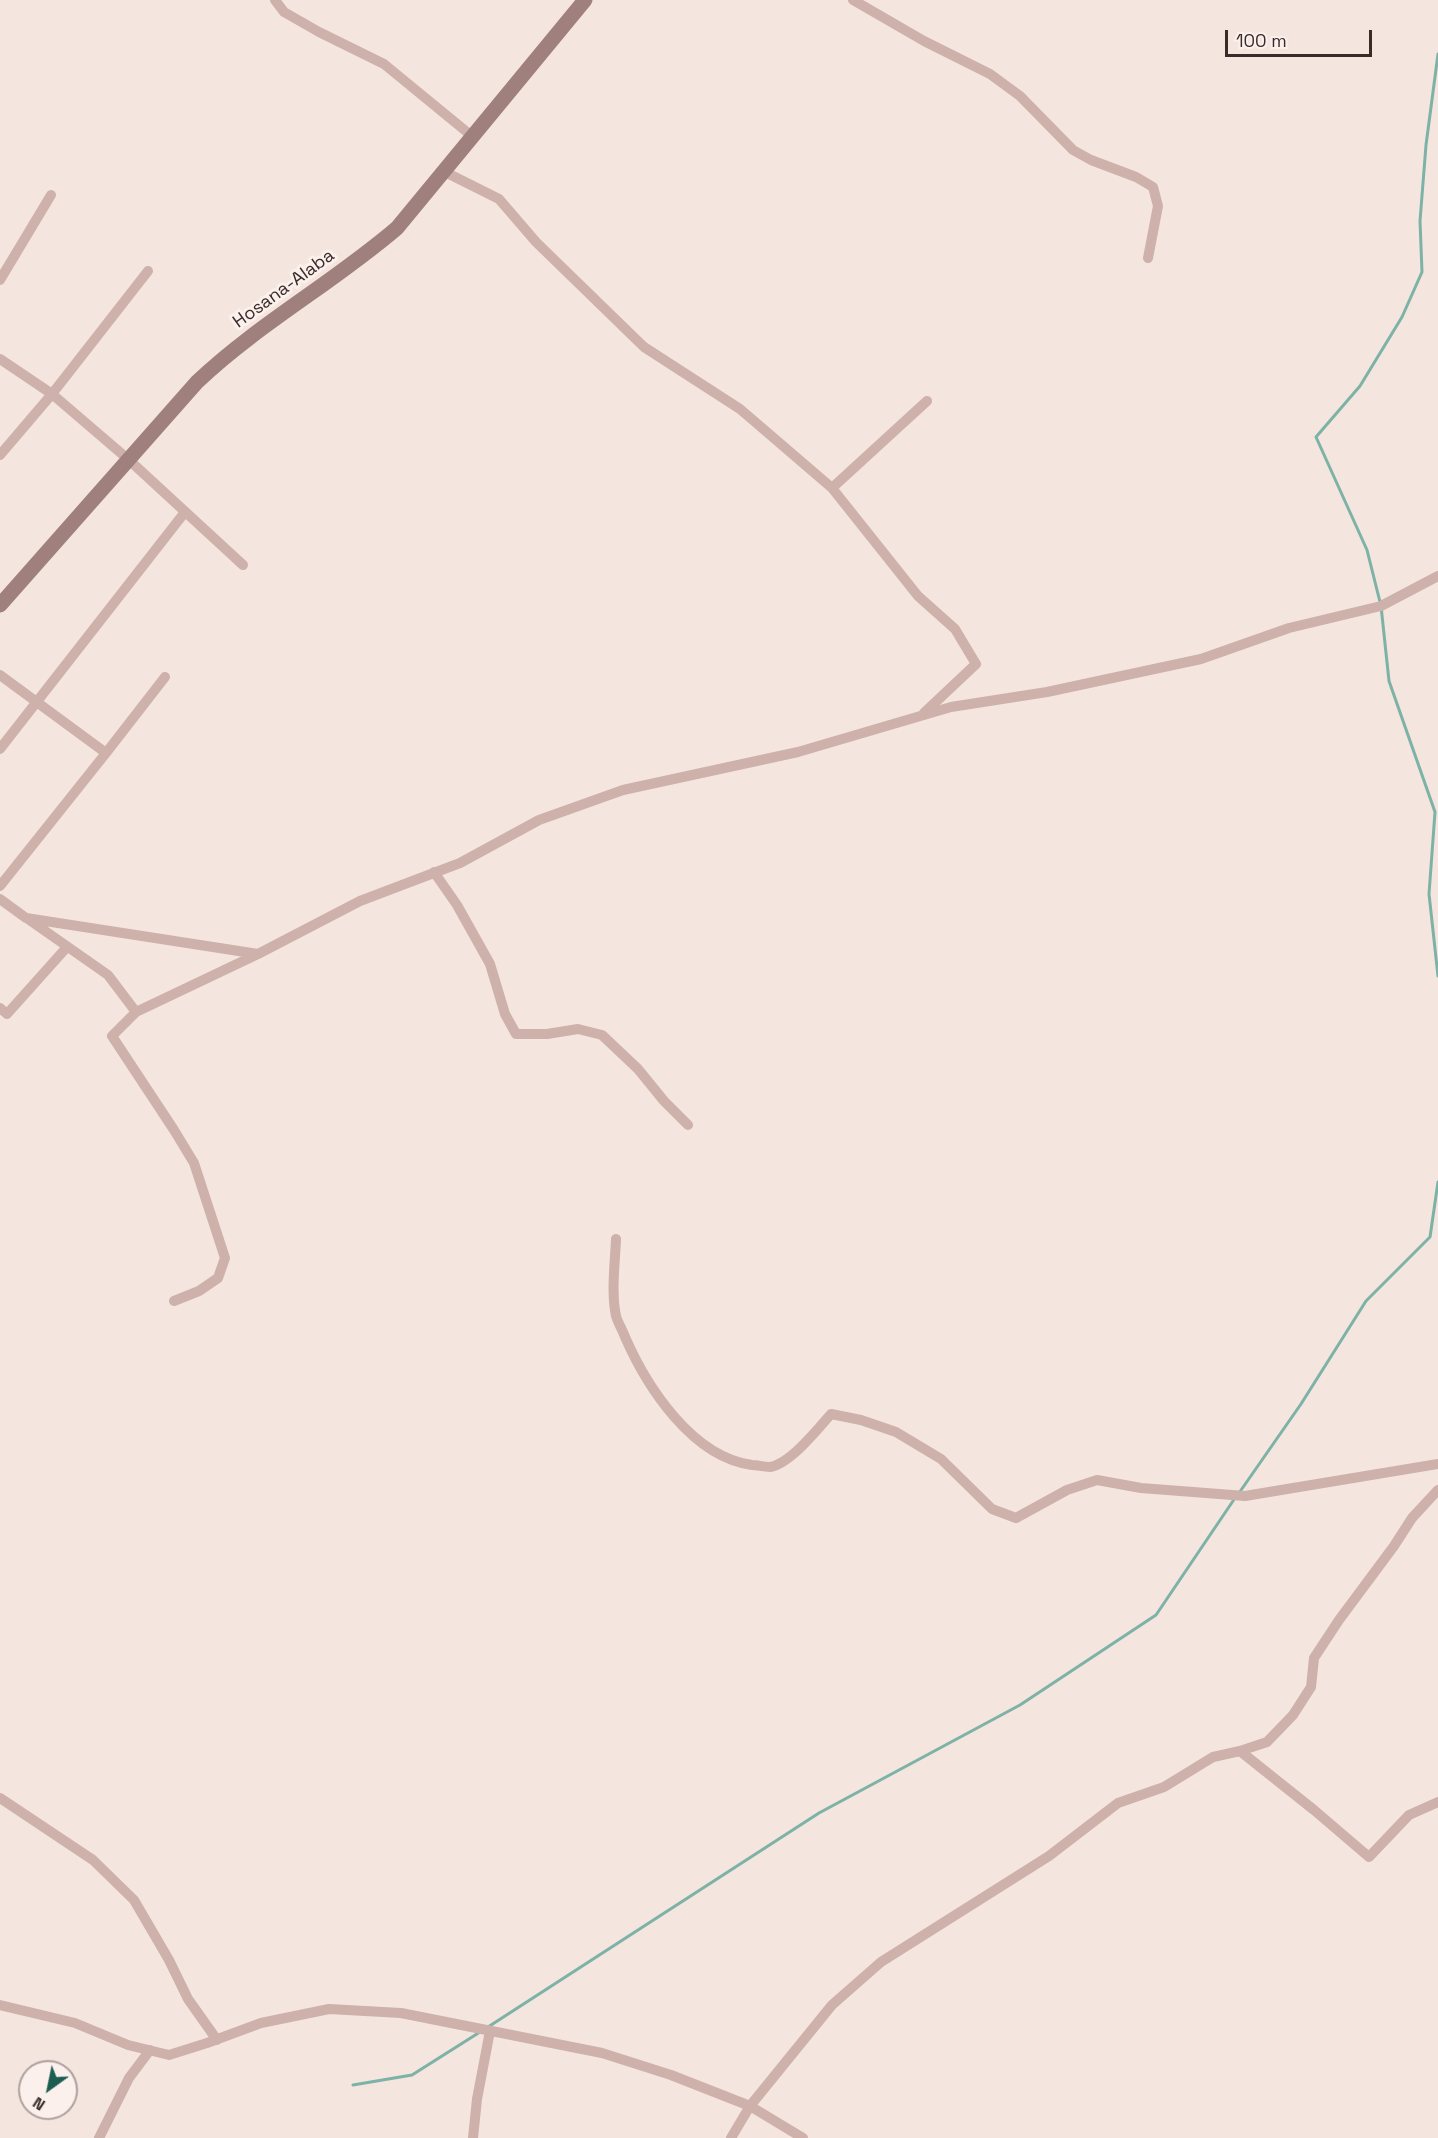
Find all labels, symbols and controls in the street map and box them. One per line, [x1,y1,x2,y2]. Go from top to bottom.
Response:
scale bar [1228,18,1375,56]
text: 100 m [1236,29,1287,52]
street label: Hosana-Alaba [229,245,339,333]
north arrow [18,2060,78,2120]
text: N [29,2092,49,2116]

